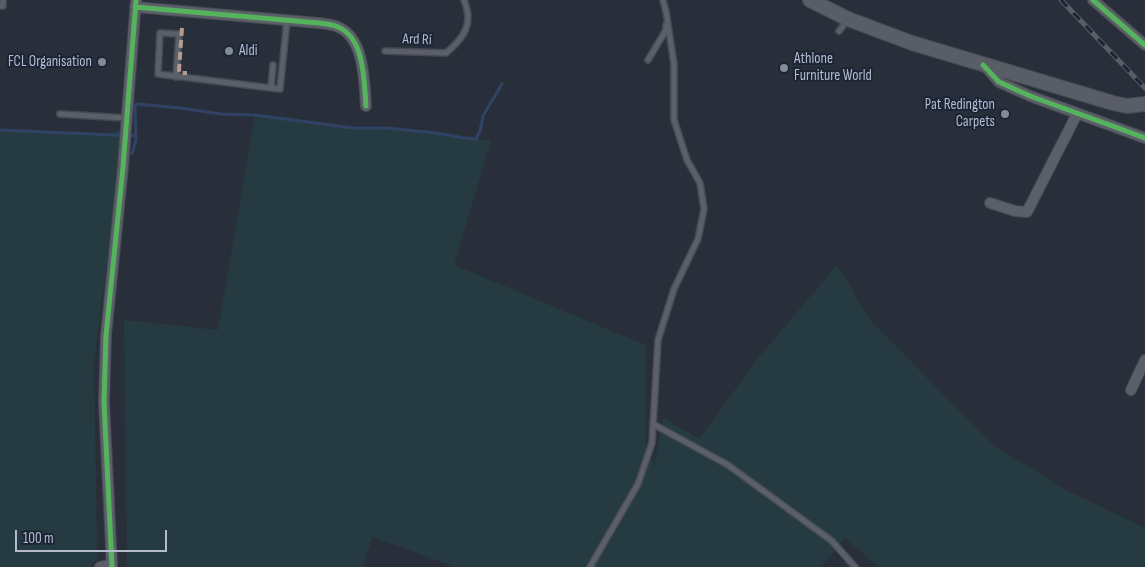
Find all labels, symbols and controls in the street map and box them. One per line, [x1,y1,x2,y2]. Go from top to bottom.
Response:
street label: Ard Rí [402,30,432,50]
place label: Aldi [239,42,257,60]
marker: Aldi [223,45,235,57]
place label: Athlone Furniture World [794,50,872,85]
place label: FCL Organisation [8,53,92,71]
marker: FCL Organisation [96,56,108,68]
marker: Athlone Furniture World [778,62,790,74]
place label: Pat Redington Carpets [925,96,995,131]
marker: Pat Redington Carpets [999,108,1011,120]
scale bar [18,520,170,552]
text: 100 m [23,529,54,548]

